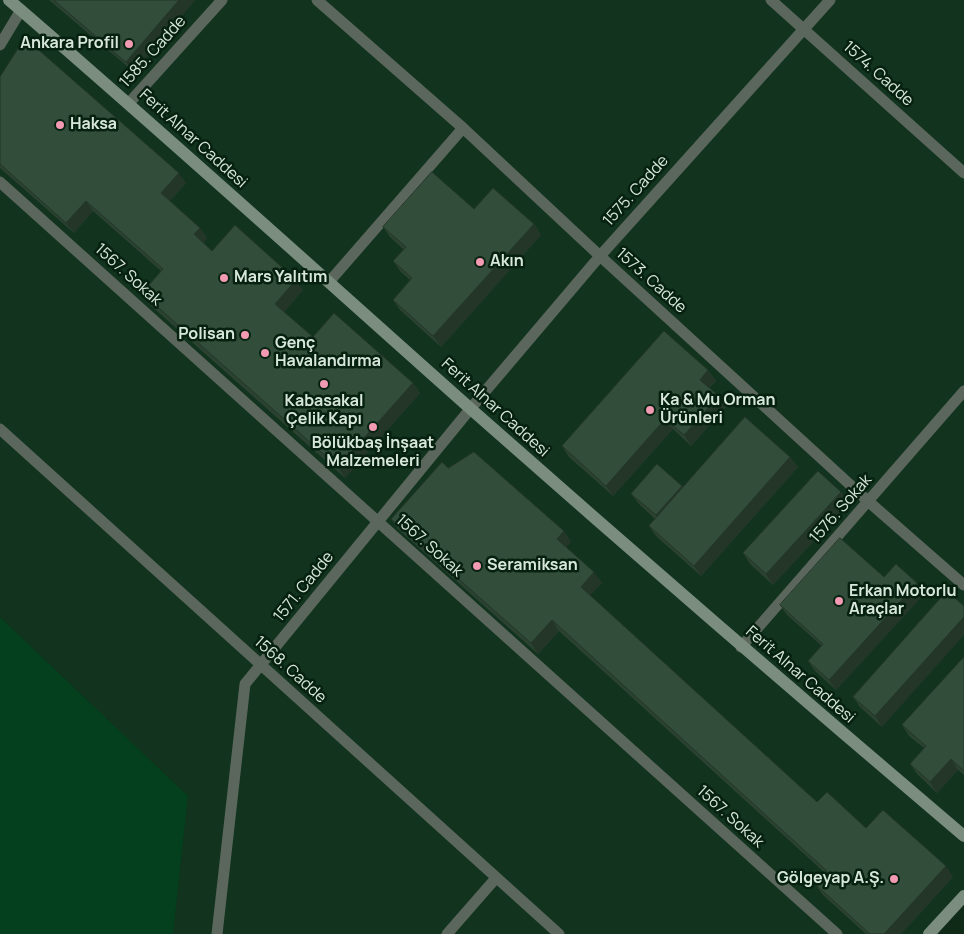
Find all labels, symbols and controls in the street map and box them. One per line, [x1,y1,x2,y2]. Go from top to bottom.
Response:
street label: 1585. Cadde [116,12,190,92]
place label: Ankara Profil [20,34,119,54]
street label: 1574. Cadde [839,37,917,111]
marker: Ankara Profil [123,38,135,50]
street label: Ferit Alnar Caddesi [135,86,251,192]
place label: Haksa [70,115,117,135]
marker: Haksa [54,119,66,131]
street label: 1575. Cadde [599,152,673,230]
street label: 1567. Sokak [90,240,166,310]
street label: 1573. Cadde [612,244,690,318]
place label: Akın [490,252,524,272]
marker: Akın [474,256,486,268]
place label: Mars Yalıtım [234,268,327,288]
marker: Mars Yalıtım [218,272,230,284]
place label: Polisan [178,325,235,345]
marker: Polisan [239,329,251,341]
place label: Genç Havalandırma [275,334,381,372]
marker: Genç Havalandırma [259,347,271,359]
street label: Ferit Alnar Caddesi [437,355,553,461]
marker: Kabasakal Çelik Kapı [318,378,330,390]
place label: Ka & Mu Orman Ürünleri [660,391,776,429]
place label: Kabasakal Çelik Kapı [285,392,363,430]
marker: Ka & Mu Orman Ürünleri [644,404,656,416]
marker: Bölükbaş İnşaat Malzemeleri [367,421,379,433]
place label: Bölükbaş İnşaat Malzemeleri [312,434,434,472]
street label: 1576. Sokak [806,471,876,547]
street label: 1567. Sokak [391,511,467,581]
street label: 1571. Cadde [270,548,338,626]
place label: Seramiksan [487,556,578,576]
marker: Seramiksan [471,560,483,572]
place label: Erkan Motorlu Araçlar [849,582,957,620]
marker: Erkan Motorlu Araçlar [833,595,845,607]
street label: Ferit Alnar Caddesi [742,622,858,728]
street label: 1568. Cadde [250,633,330,707]
street label: 1567. Sokak [692,782,768,852]
place label: Gölgeyap A.Ş. [777,869,884,889]
marker: Gölgeyap A.Ş. [888,873,900,885]

